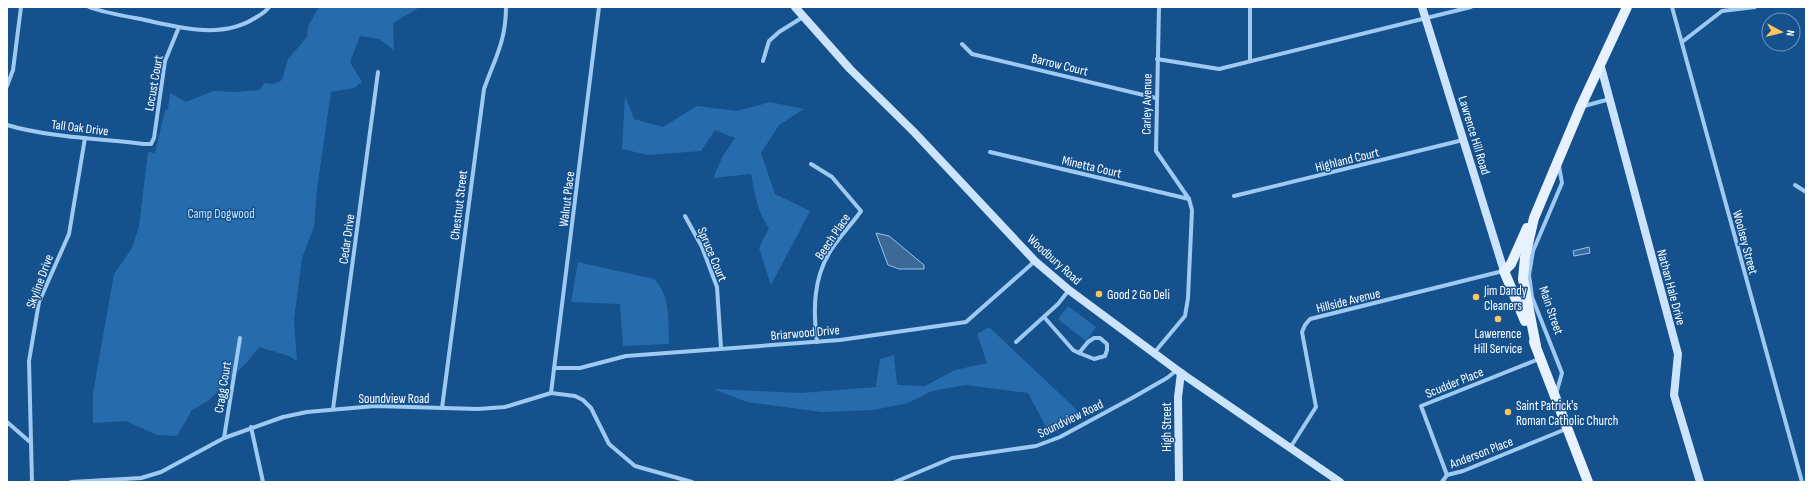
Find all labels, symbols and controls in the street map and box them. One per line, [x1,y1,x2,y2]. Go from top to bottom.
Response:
north arrow [1761,12,1801,52]
text: N [1784,29,1797,37]
street label: Barrow Court [1030,50,1090,80]
street label: Locust Court [141,54,167,112]
street label: Carley Avenue [1138,73,1156,135]
street label: Lawrence Hill Road [1454,94,1494,177]
street label: Tall Oak Drive [50,117,109,139]
street label: Highland Court [1314,144,1381,176]
street label: Minetta Court [1060,152,1123,182]
street label: Chestnut Street [447,169,471,241]
street label: Walnut Place [556,170,578,228]
park label: Camp Dogwood [187,206,255,222]
street label: Woolsey Street [1729,208,1761,276]
street label: Beech Place [812,210,854,263]
street label: Cedar Drive [336,213,358,265]
street label: Spruce Court [693,225,731,284]
street label: Woodbury Road [1024,231,1085,288]
street label: Nathan Hale Drive [1653,248,1689,327]
street label: Skyline Drive [23,252,57,310]
place label: Jim Dandy Cleaners [1483,283,1527,314]
street label: Main Street [1535,284,1567,337]
street label: Hillside Avenue [1315,285,1382,317]
place label: Good 2 Go Deli [1107,287,1170,303]
marker: Good 2 Go Deli [1094,289,1104,299]
marker: Jim Dandy Cleaners [1471,292,1481,302]
marker: Lawerence Hill Service [1493,314,1503,324]
street label: Briarwood Drive [770,322,840,344]
place label: Lawerence Hill Service [1474,326,1522,357]
street label: Cragg Court [211,360,235,414]
street label: Scudder Place [1423,364,1486,402]
street label: Soundview Road [358,391,430,407]
street label: Soundview Road [1035,396,1106,442]
place label: Saint Patrick's Roman Catholic Church [1516,398,1618,429]
street label: High Street [1159,402,1175,452]
marker: Saint Patrick's Roman Catholic Church [1503,407,1513,417]
street label: Anderson Place [1446,434,1515,473]

